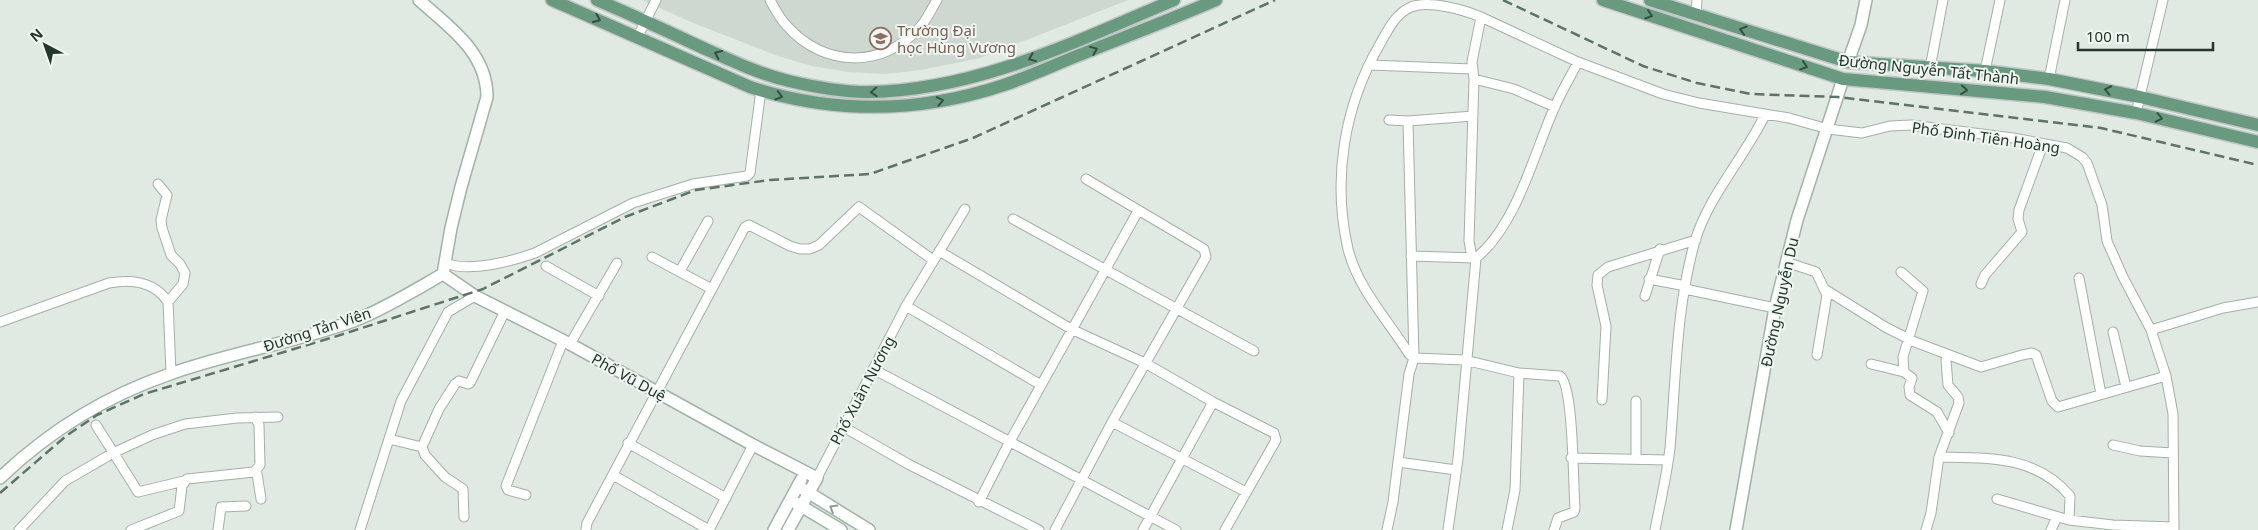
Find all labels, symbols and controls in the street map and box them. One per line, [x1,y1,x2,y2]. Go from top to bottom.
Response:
one-way arrow [1645,10,1653,20]
one-way arrow [592,13,601,24]
north arrow [20,20,70,70]
place label: Trường Đại học Hùng Vương [897,20,1016,57]
scale bar [2078,20,2213,52]
text: N [26,24,47,46]
one-way arrow [1739,25,1747,35]
text: 100 m [2086,26,2130,46]
school or university icon: Trường Đại học Hùng Vương [869,27,893,51]
one-way arrow [1089,45,1097,55]
one-way arrow [714,50,723,60]
street label: Đường Nguyễn Tất Thành [1838,50,2020,88]
one-way arrow [1028,51,1037,62]
one-way arrow [1799,60,1808,70]
one-way arrow [1960,84,1968,95]
one-way arrow [2104,85,2113,96]
one-way arrow [870,86,878,97]
one-way arrow [774,90,782,100]
one-way arrow [935,97,944,107]
one-way arrow [2154,112,2163,123]
street label: Phố Đinh Tiên Hoàng [1911,117,2061,157]
street label: Đường Nguyễn Du [1755,235,1803,369]
street label: Đường Tản Viên [261,302,373,356]
street label: Phố Xuân Nương [825,332,899,448]
street label: Phố Vũ Duệ [588,348,670,406]
one-way arrow [830,505,839,515]

